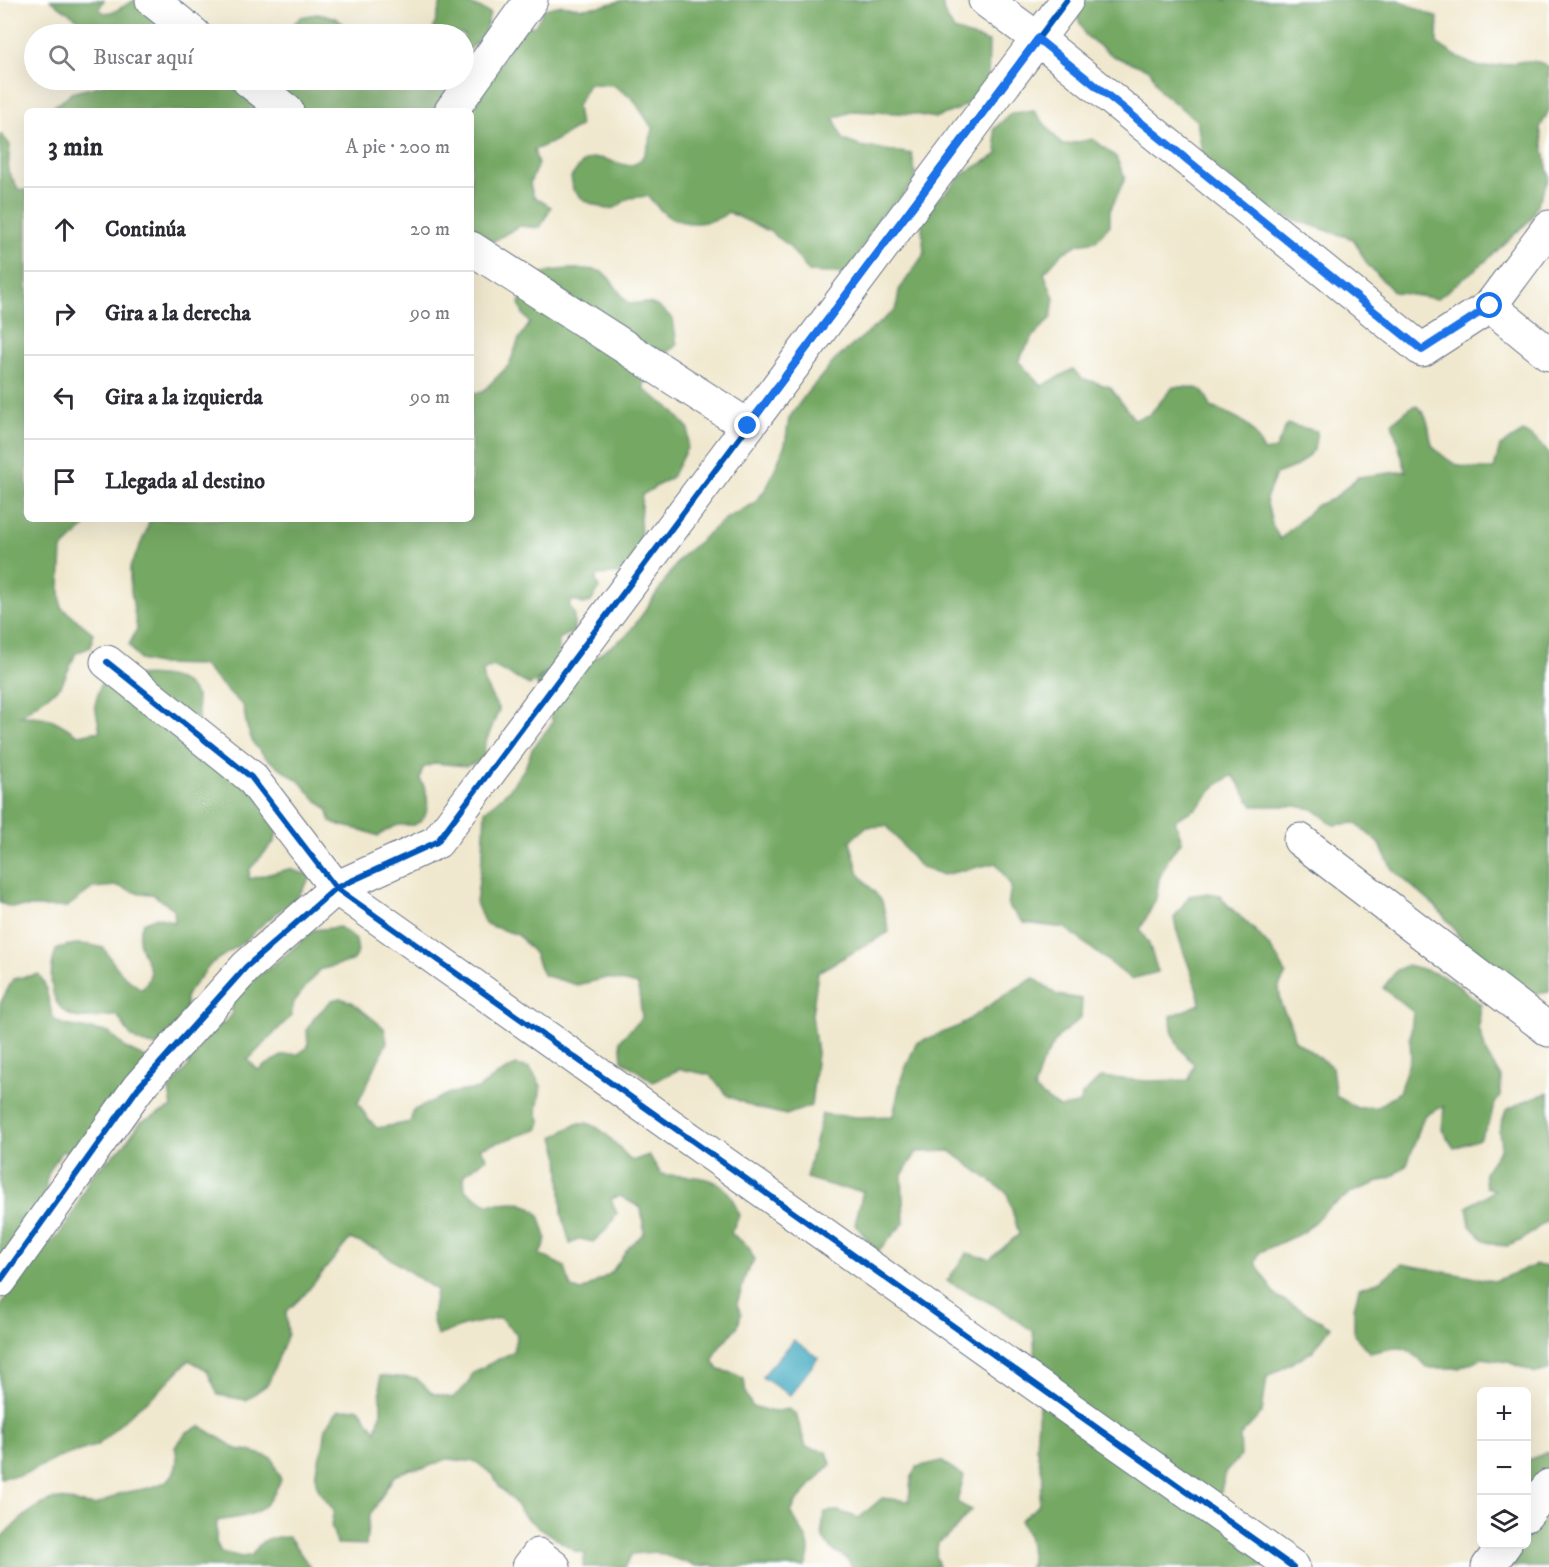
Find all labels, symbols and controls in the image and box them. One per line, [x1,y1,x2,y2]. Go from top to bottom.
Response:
search box [24,24,474,90]
icon: search [45,41,78,74]
text: Buscar aquí [93,44,193,71]
text: 3 min [48,131,103,164]
text: A pie · 200 m [345,135,450,160]
icon: ahead [48,213,81,246]
text: Continúa [105,216,186,243]
text: 20 m [410,217,450,242]
route start [1476,292,1502,318]
icon: right [48,297,81,330]
text: Gira a la derecha [105,300,251,327]
text: 90 m [410,301,450,326]
icon: left [48,381,81,414]
text: Gira a la izquierda [105,384,263,411]
text: 90 m [410,385,450,410]
route end [734,412,760,438]
icon: arrive [48,465,81,498]
text: Llegada al destino [105,468,265,495]
map controls [1477,1387,1531,1549]
button: + [1477,1387,1531,1441]
button: − [1477,1441,1531,1495]
button: layers [1477,1495,1531,1549]

